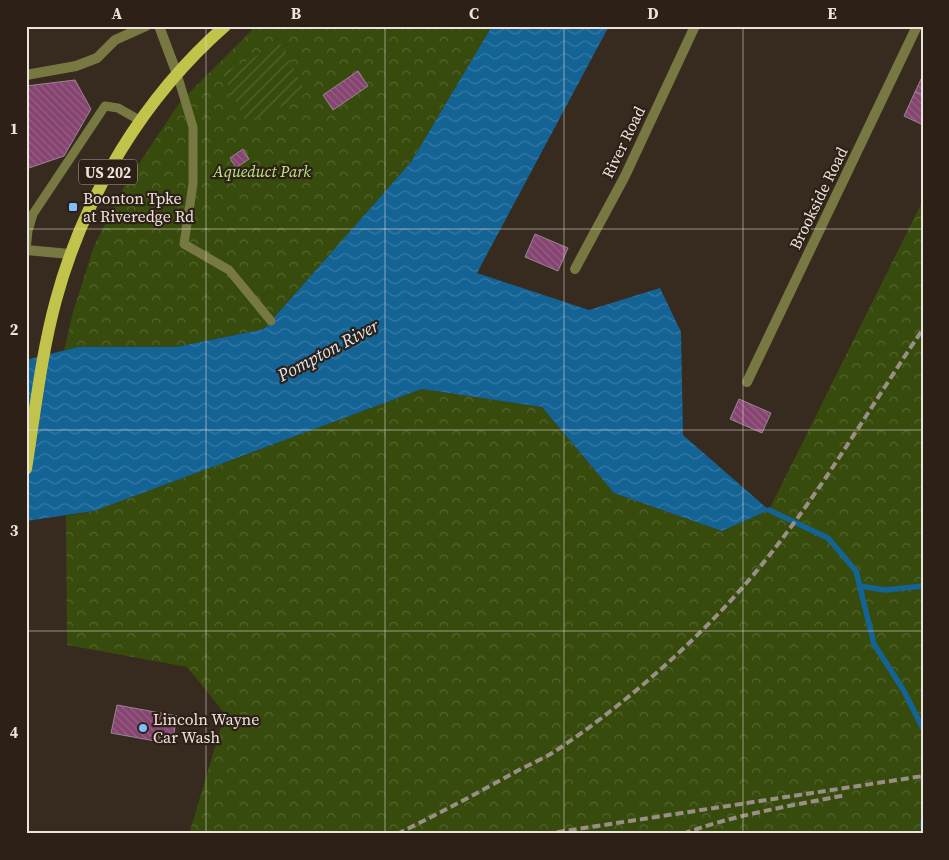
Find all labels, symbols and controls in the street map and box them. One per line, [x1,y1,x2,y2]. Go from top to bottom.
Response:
text: A [112,2,123,24]
text: B [291,2,302,24]
text: C [469,2,479,24]
text: D [647,2,659,24]
text: E [827,2,837,24]
street label: River Road [596,102,650,182]
text: 1 [10,117,18,139]
street label: Brookside Road [784,143,852,253]
road number: US 202 [79,160,137,184]
park label: Aqueduct Park [212,160,311,182]
place label: Boonton Tpke at Riveredge Rd [83,187,194,227]
marker: Boonton Tpke at Riveredge Rd [67,201,79,213]
water label: Pompton River [272,312,384,388]
text: 2 [10,318,19,340]
text: 3 [10,519,19,541]
place label: Lincoln Wayne Car Wash [153,708,259,748]
text: 4 [10,721,19,743]
marker: Lincoln Wayne Car Wash [137,722,149,734]

